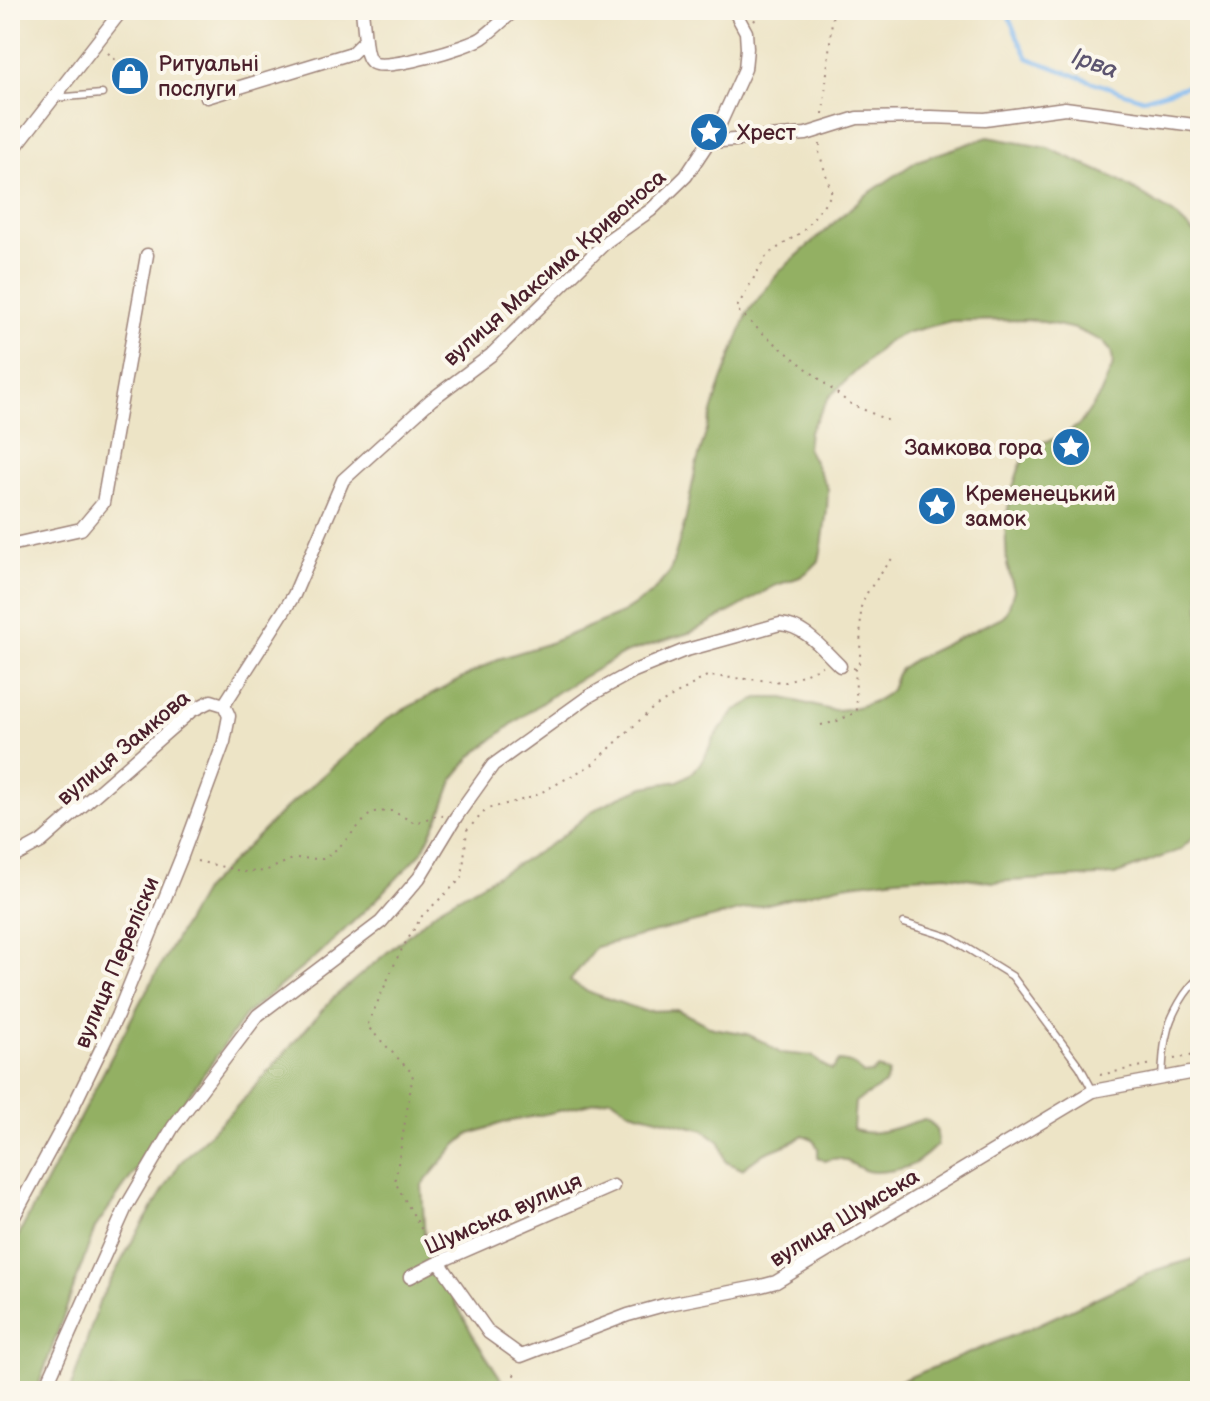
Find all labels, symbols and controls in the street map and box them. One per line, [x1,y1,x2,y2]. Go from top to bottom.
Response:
water label: Ірва [1068,42,1122,85]
place label: Ритуальні послуги [158,51,259,103]
shop icon: Ритуальні послуги [109,55,151,97]
place icon: Хрест [688,111,730,153]
place label: Хрест [737,120,797,147]
street label: вулиця Максима Кривоноса [438,164,672,372]
place icon: Замкова гора [1050,426,1092,468]
place label: Замкова гора [904,435,1043,462]
place label: Кременецький замок [965,481,1116,533]
place icon: Кременецький замок [916,485,958,527]
street label: вулиця Замкова [52,685,196,812]
street label: вулиця Переліски [69,873,166,1052]
street label: вулиця Шумська [765,1163,924,1274]
street label: Шумська вулиця [421,1168,587,1261]

